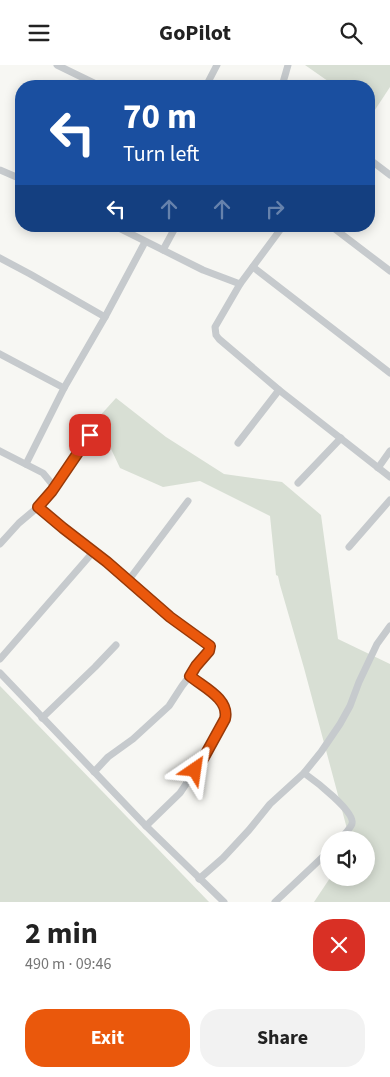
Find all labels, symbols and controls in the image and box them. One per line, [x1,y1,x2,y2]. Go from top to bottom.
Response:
text: GoPilot [159,17,231,49]
icon: menu [25,19,53,47]
icon: search [337,19,365,47]
text: 70 m [123,92,197,142]
icon: left [40,100,105,165]
text: Turn left [123,138,199,170]
icon: left [102,195,130,223]
icon: ahead [155,195,183,223]
icon: ahead [208,195,236,223]
icon: right [261,195,289,223]
pin [69,414,111,456]
icon: arrive [76,421,104,449]
position arrow [168,743,220,795]
map controls [320,831,375,886]
button: sound [320,831,375,886]
text: 2 min [25,912,98,955]
button: close [313,919,365,971]
text: 490 m · 09:46 [25,953,112,975]
button: Exit [25,1009,190,1067]
button: Share [200,1009,365,1067]

